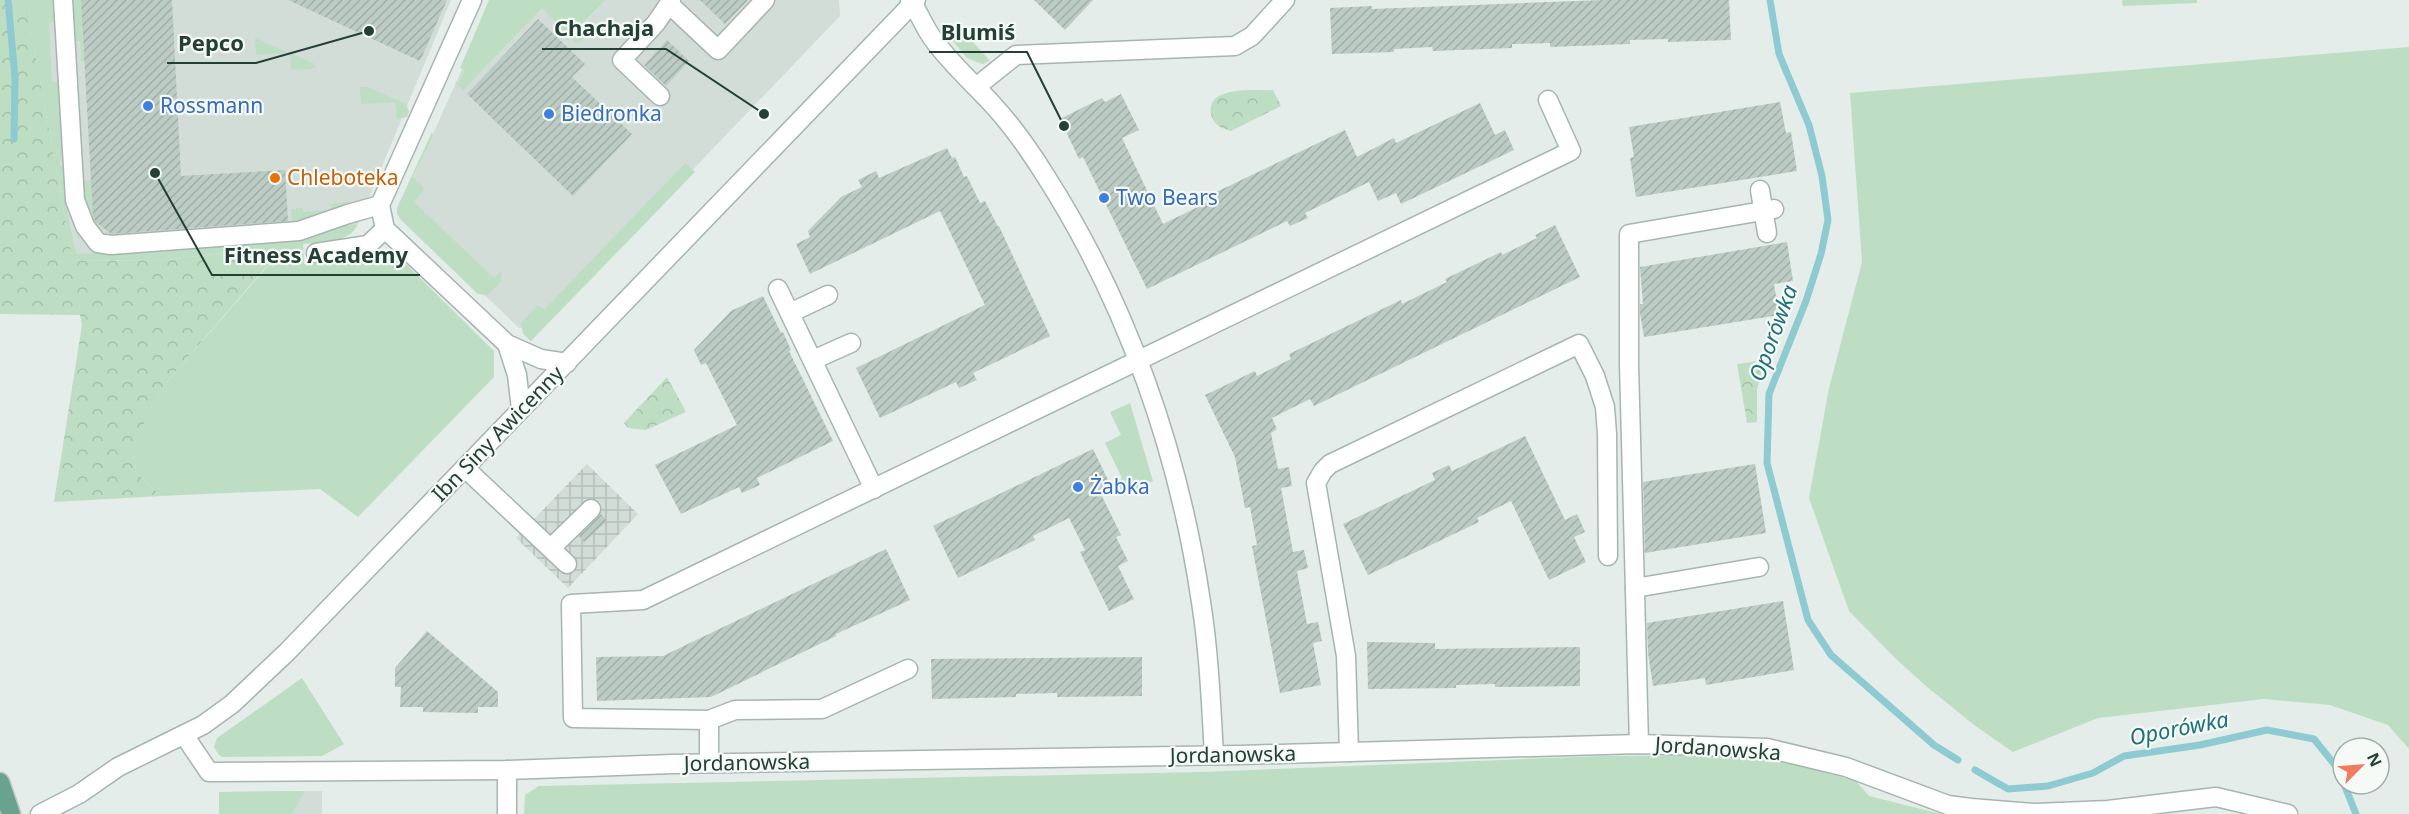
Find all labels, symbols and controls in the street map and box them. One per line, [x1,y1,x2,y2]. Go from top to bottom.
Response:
callout: Chachaja [542,9,666,49]
text: Chachaja [554,12,654,42]
callout: Blumiś [929,12,1027,52]
text: Blumiś [941,16,1015,46]
callout: Pepco [167,23,256,63]
text: Pepco [178,27,244,57]
place label: Rossmann [160,91,263,119]
marker: Rossmann [141,99,155,113]
place label: Biedronka [561,99,662,127]
marker: Biedronka [542,107,556,121]
place label: Chleboteka [287,163,399,191]
marker: Chleboteka [268,171,282,185]
place label: Two Bears [1116,183,1218,211]
marker: Two Bears [1097,191,1111,205]
callout: Fitness Academy [212,235,420,275]
text: Fitness Academy [224,239,409,269]
water label: Oporówka [1741,280,1804,385]
street label: Ibn Siny Awicenny [425,359,570,507]
place label: Żabka [1090,472,1150,500]
marker: Żabka [1071,480,1085,494]
water label: Oporówka [2127,703,2232,751]
street label: Jordanowska [1652,729,1782,766]
north arrow [2331,736,2391,796]
street label: Jordanowska [1168,739,1296,769]
street label: Jordanowska [682,747,810,777]
text: N [2362,749,2387,770]

